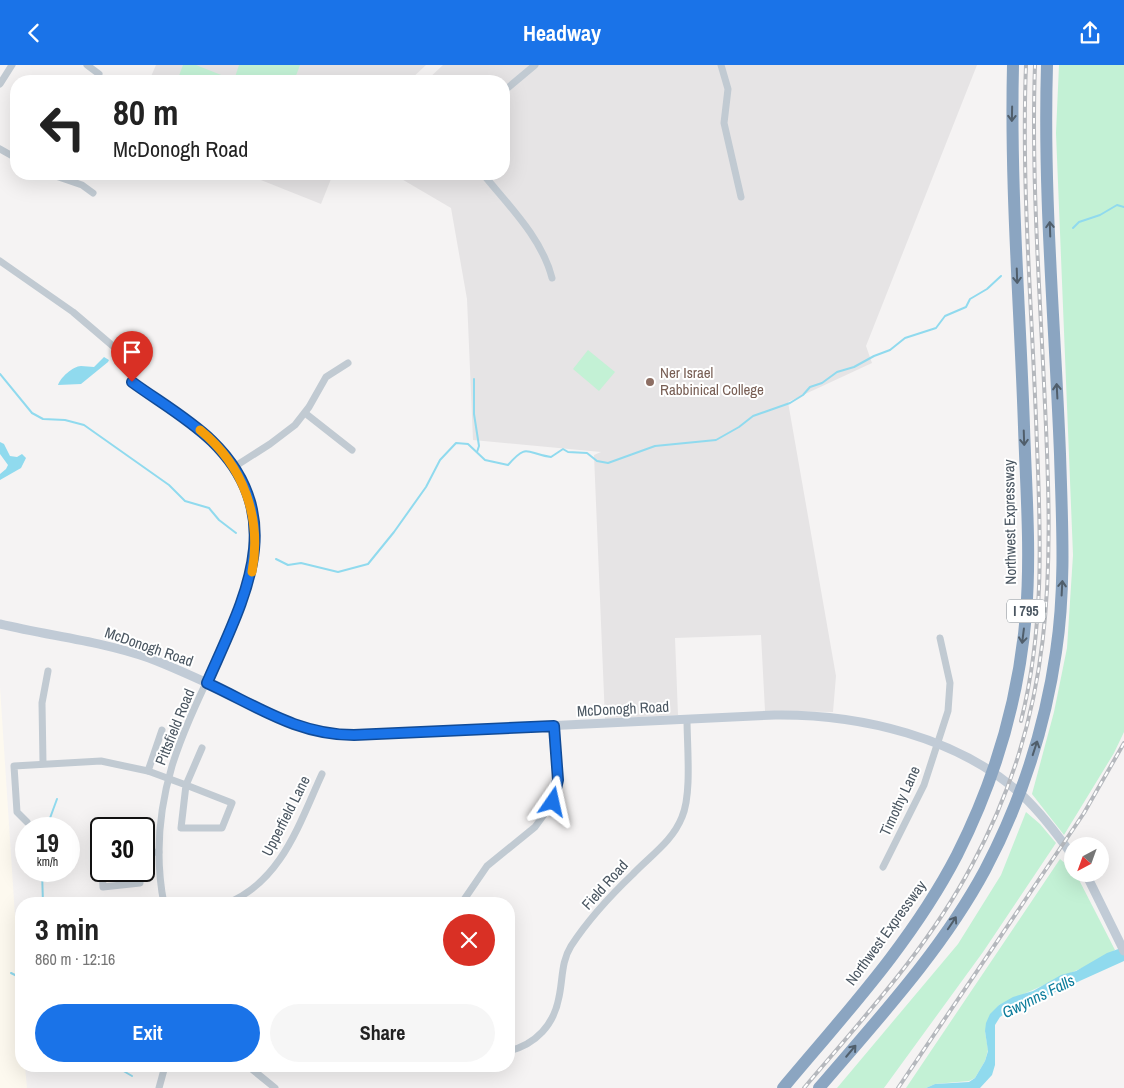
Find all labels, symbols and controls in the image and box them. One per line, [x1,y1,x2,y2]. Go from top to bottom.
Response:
text: Headway [523,18,601,48]
icon: back [20,19,48,47]
icon: share [1076,19,1104,47]
text: 80 m [113,89,178,136]
icon: left [30,95,95,160]
one-way arrow [1007,105,1017,121]
text: McDonogh Road [113,134,248,164]
one-way arrow [1045,221,1055,237]
one-way arrow [1013,268,1022,284]
pin [111,331,153,382]
icon: arrive [118,338,146,366]
place label: Ner Israel Rabbinical College [660,362,764,400]
marker: Ner Israel Rabbinical College [644,376,656,388]
one-way arrow [1052,383,1061,399]
one-way arrow [1020,430,1029,446]
street label: Northwest Expressway [998,458,1021,585]
one-way arrow [1057,581,1066,597]
road number: I 795 [1007,599,1045,623]
street label: McDonogh Road [102,622,196,671]
one-way arrow [1018,627,1028,643]
street label: Pittsfield Road [150,685,199,768]
street label: McDonogh Road [576,696,670,721]
one-way arrow [1030,740,1040,756]
street label: Timothy Lane [874,762,925,839]
street label: Upperfield Lane [256,772,315,860]
position arrow [526,775,578,827]
speed limit sign: 30 [90,817,155,882]
text: 19 [36,826,59,860]
north arrow [1064,837,1109,883]
map controls [1064,837,1109,882]
text: km/h [37,854,58,870]
street label: Field Road [577,855,633,914]
street label: Northwest Expressway [840,875,931,989]
text: 3 min [35,909,99,949]
button: close [443,914,495,966]
one-way arrow [947,917,957,931]
text: 860 m · 12:16 [35,948,115,970]
water label: Gwynns Falls [998,969,1078,1023]
button: Exit [35,1004,260,1062]
button: Share [270,1004,495,1062]
one-way arrow [845,1044,857,1057]

